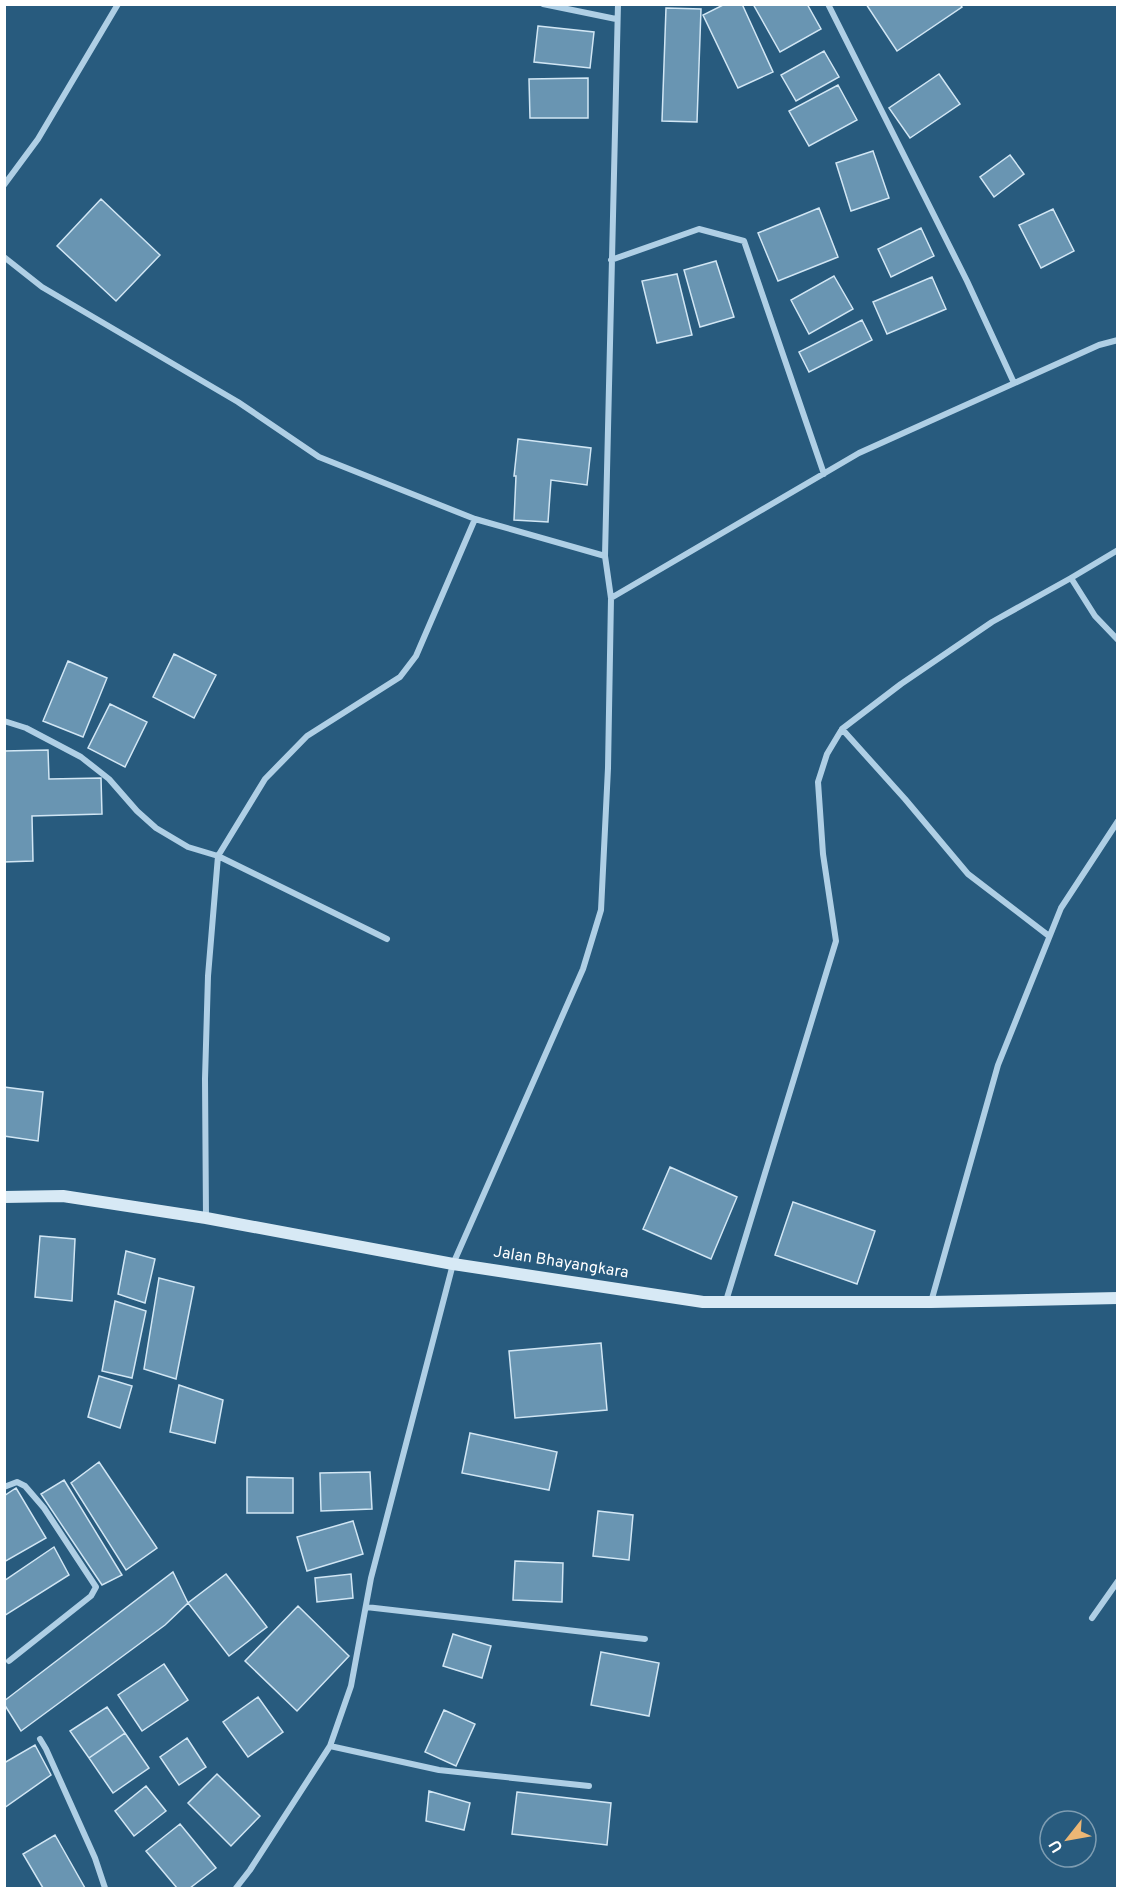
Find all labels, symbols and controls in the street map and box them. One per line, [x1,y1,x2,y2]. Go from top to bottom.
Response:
street label: Jalan Bhayangkara [492,1242,630,1284]
north arrow [1038,1809,1098,1869]
text: U [1045,1836,1068,1856]

